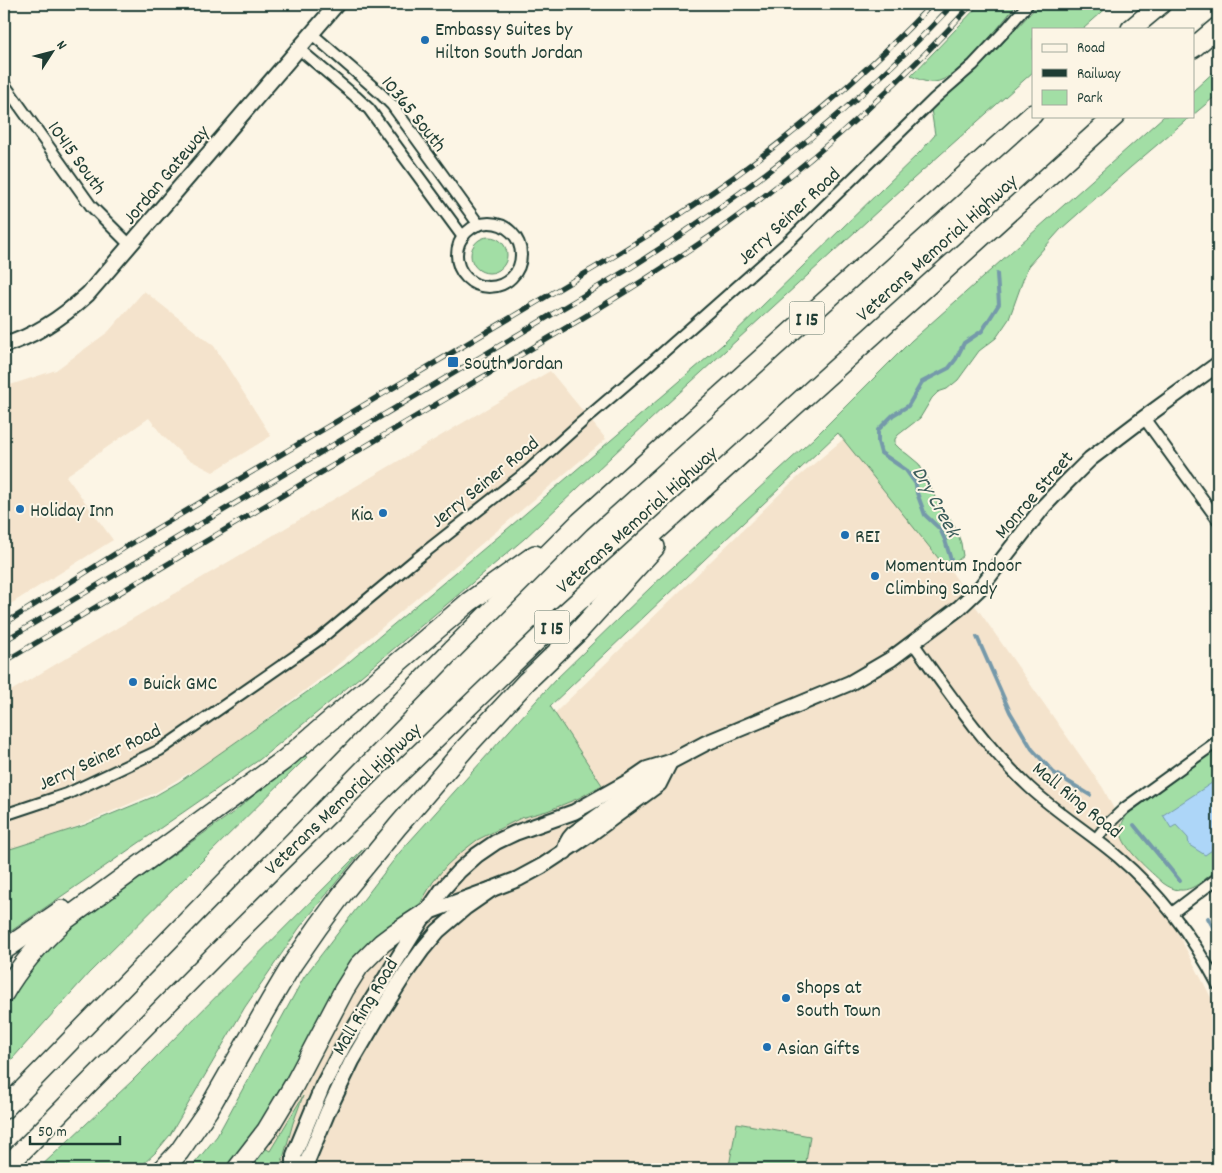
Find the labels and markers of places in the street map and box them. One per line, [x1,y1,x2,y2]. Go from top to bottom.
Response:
place label: Embassy Suites by Hilton South Jordan [435,17,583,68]
marker: Embassy Suites by Hilton South Jordan [419,34,431,46]
place label: South Jordan [464,351,563,379]
marker: South Jordan [446,355,460,369]
place label: Holiday Inn [30,498,114,526]
place label: Kia [351,502,374,530]
marker: Holiday Inn [14,503,26,515]
marker: Kia [377,507,389,519]
place label: REI [855,524,880,552]
marker: REI [839,529,851,541]
place label: Momentum Indoor Climbing Sandy [885,553,1022,604]
marker: Momentum Indoor Climbing Sandy [869,570,881,582]
place label: Buick GMC [143,671,217,699]
marker: Buick GMC [127,676,139,688]
place label: Shops at South Town [796,975,881,1026]
marker: Shops at South Town [780,992,792,1004]
place label: Asian Gifts [777,1036,860,1064]
marker: Asian Gifts [761,1041,773,1053]

